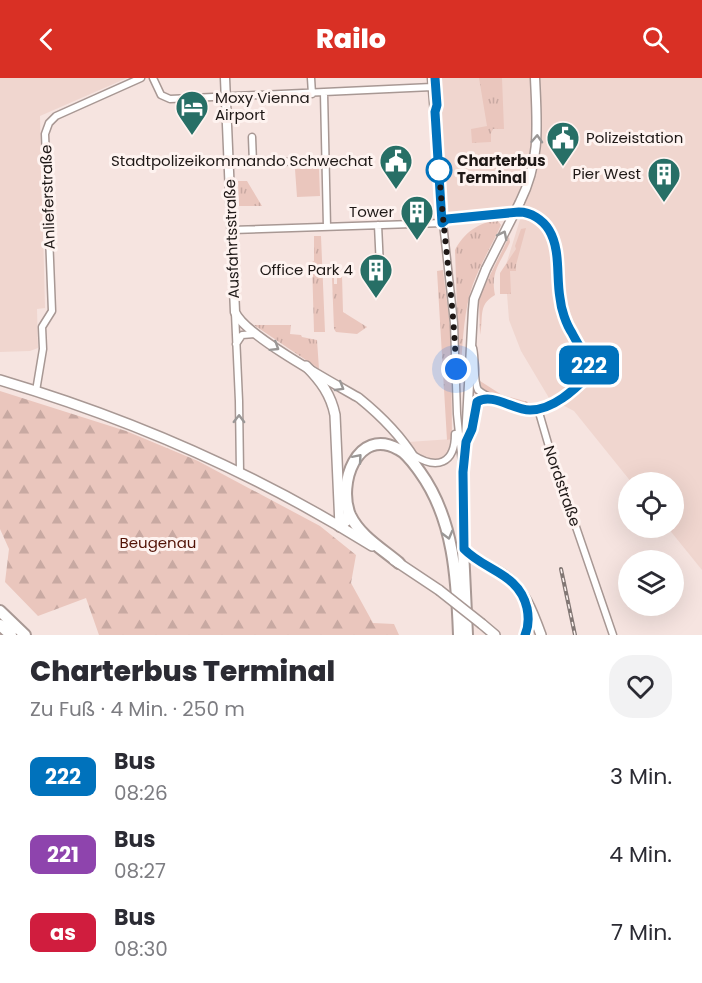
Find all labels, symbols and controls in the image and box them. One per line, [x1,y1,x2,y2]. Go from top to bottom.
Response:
text: Railo [316,20,386,57]
icon: back [30,23,63,56]
icon: search [639,23,672,56]
place label: Moxy Vienna Airport [215,87,310,125]
hotel icon: Moxy Vienna Airport [174,89,210,136]
public building icon: Polizeistation [545,120,581,167]
place label: Polizeistation [586,127,683,148]
one-way arrow [530,134,543,143]
public building icon: Stadtpolizeikommando Schwechat [378,143,414,190]
street label: Anlieferstraße [35,144,60,250]
place label: Stadtpolizeikommando Schwechat [111,150,373,171]
place label: Charterbus Terminal [457,150,546,188]
building icon: Pier West [646,156,682,203]
marker: Charterbus Terminal [426,157,452,183]
place label: Pier West [572,163,641,184]
street label: Ausfahrtsstraße [219,179,244,299]
building icon: Tower [399,194,435,241]
place label: Tower [349,201,394,222]
one-way arrow [496,231,507,241]
building icon: Office Park 4 [358,252,394,299]
place label: Office Park 4 [260,259,353,280]
one-way arrow [268,340,279,351]
line badge: 222 [554,346,624,384]
text: 222 [571,351,607,380]
your location [441,354,471,384]
one-way arrow [334,380,344,391]
one-way arrow [232,415,245,424]
street label: Nordstraße [539,443,586,529]
one-way arrow [350,454,361,465]
map controls [618,472,684,616]
button: locate [618,472,684,538]
one-way arrow [441,529,453,540]
park label: Beugenau [120,532,196,553]
button: layers [618,550,684,616]
text: Charterbus Terminal [30,652,335,691]
button: heart [609,655,672,718]
text: Zu Fuß · 4 Min. · 250 m [30,695,245,723]
text: Bus [114,746,156,777]
text: 3 Min. [610,761,672,792]
text: 222 [45,762,81,791]
text: 08:26 [114,779,168,807]
text: Bus [114,824,156,855]
text: 4 Min. [609,839,672,870]
text: 221 [47,840,79,869]
text: 08:27 [114,857,166,885]
text: Bus [114,902,156,933]
text: 7 Min. [611,917,672,948]
text: as [50,918,76,947]
text: 08:30 [114,935,168,963]

